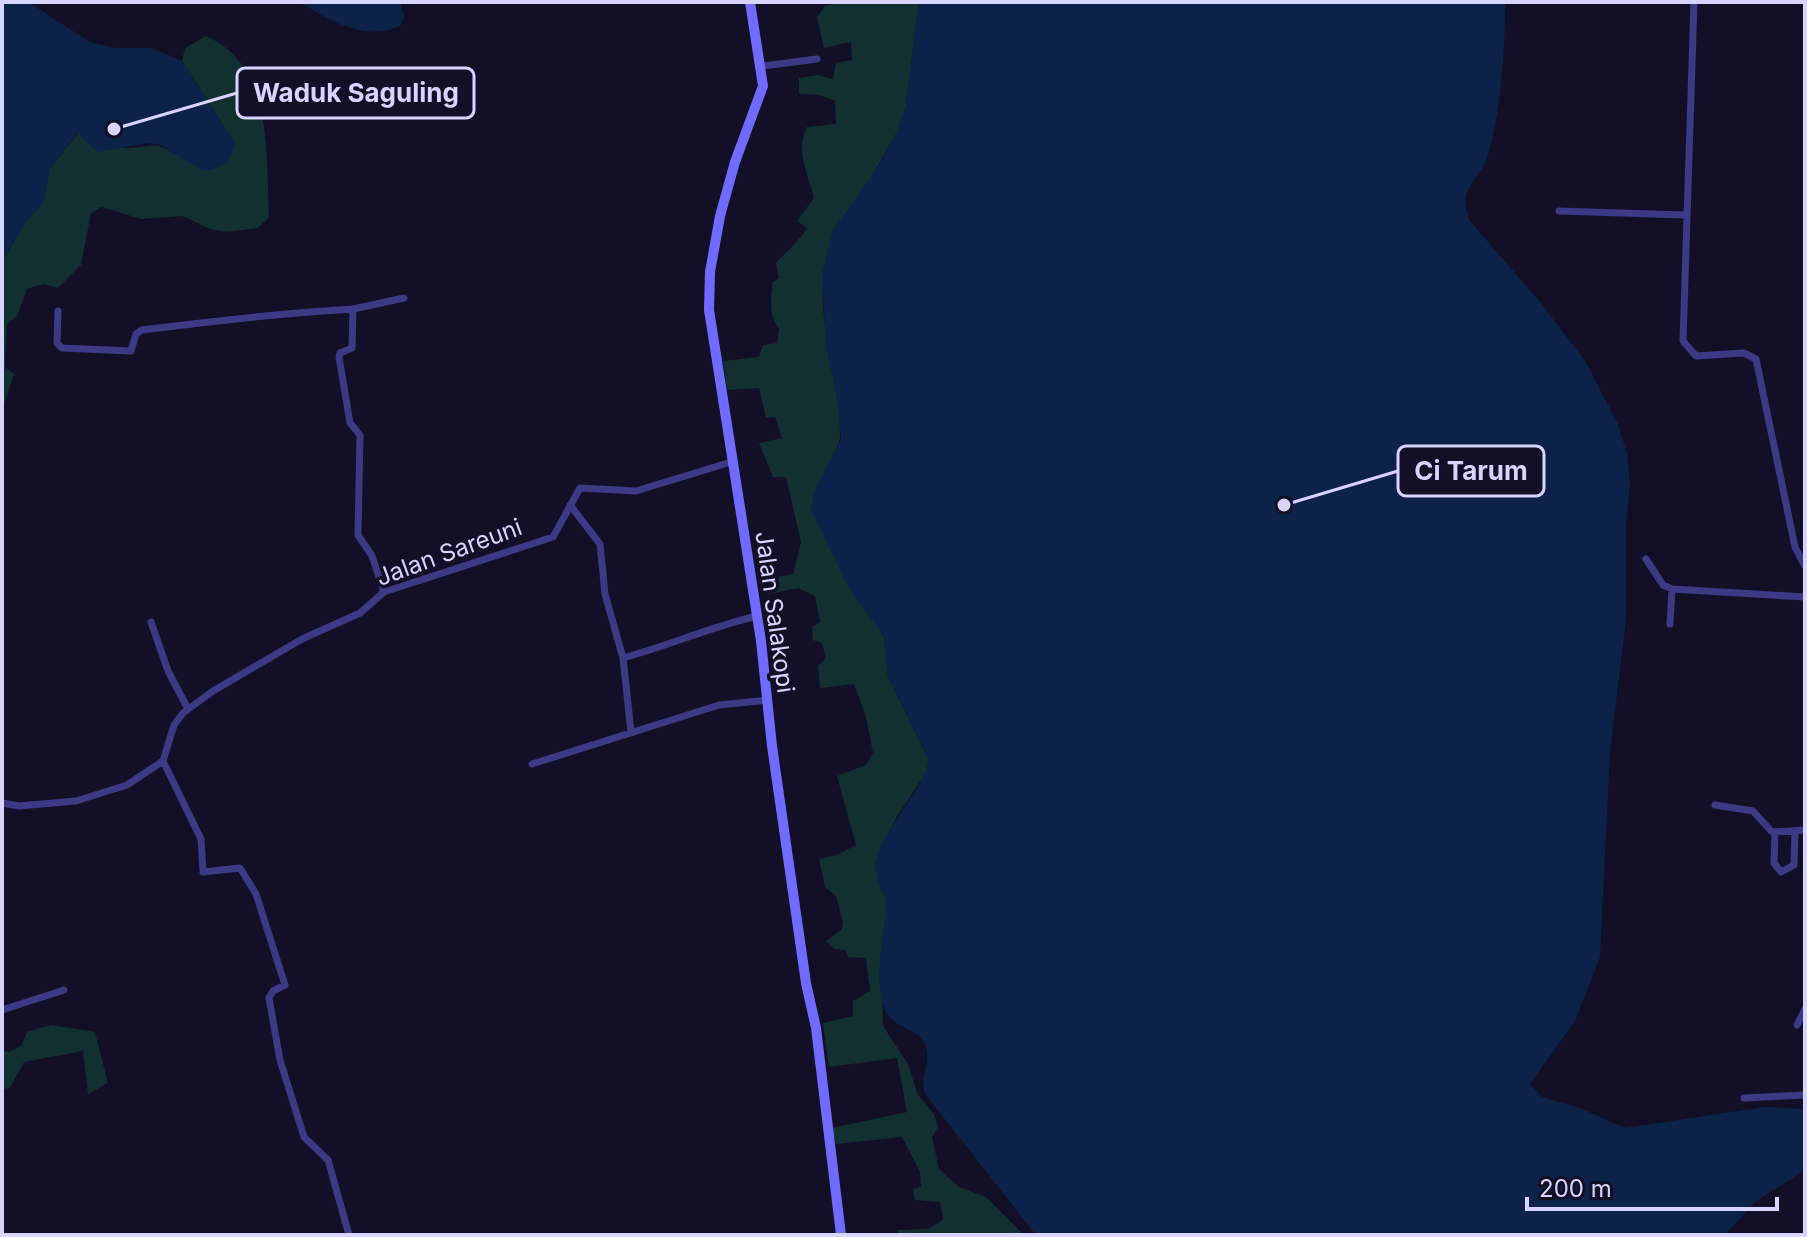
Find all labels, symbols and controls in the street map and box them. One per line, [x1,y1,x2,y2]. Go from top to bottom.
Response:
callout: Waduk Saguling [237,68,474,118]
text: Waduk Saguling [253,77,459,108]
callout: Ci Tarum [1398,446,1544,496]
text: Ci Tarum [1414,455,1528,486]
street label: Jalan Sareuni [372,512,526,592]
street label: Jalan Salakopi [749,529,801,695]
scale bar [1527,1161,1777,1211]
text: 200 m [1539,1174,1612,1203]

